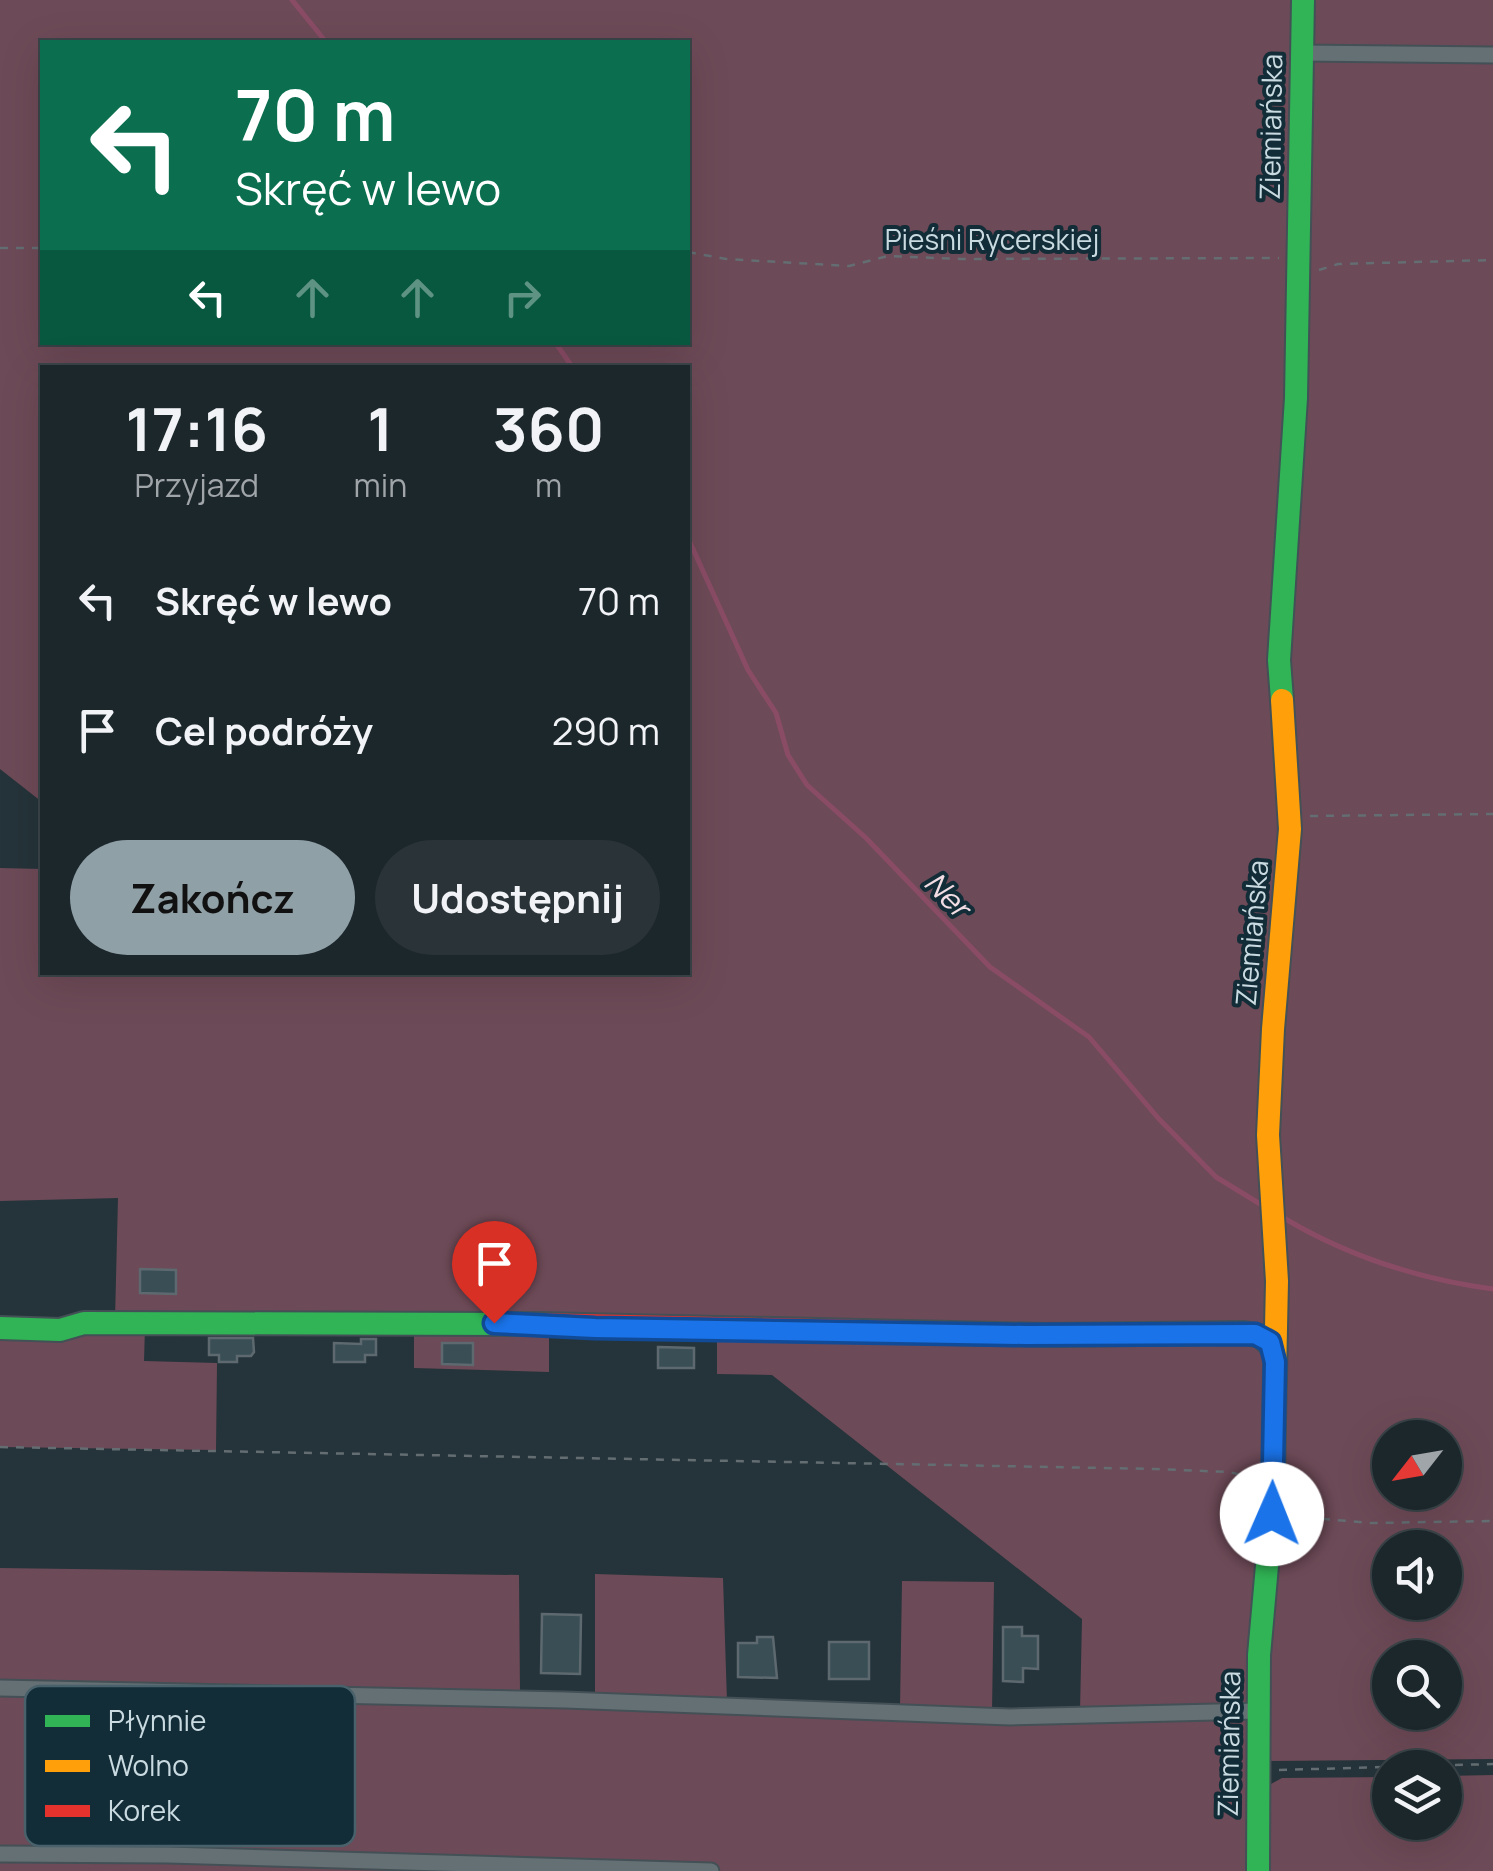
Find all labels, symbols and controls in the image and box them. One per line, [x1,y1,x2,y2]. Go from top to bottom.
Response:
street label: Ziemiańska [1250,54,1290,200]
text: 70 m [235,66,395,162]
icon: left [70,80,200,210]
text: Skręć w lewo [235,157,501,219]
street label: Pieśni Rycerskiej [885,220,1099,258]
icon: left [180,270,235,325]
icon: ahead [285,270,340,325]
icon: ahead [390,270,445,325]
icon: right [495,270,550,325]
text: 17:16 [126,387,268,469]
text: 1 [367,387,394,469]
text: 360 [493,387,604,469]
text: Przyjazd [134,463,259,507]
text: min [354,463,407,507]
text: m [535,463,562,507]
icon: left [70,573,125,628]
text: Skręć w lewo [155,574,392,626]
text: 70 m [578,574,660,626]
icon: arrive [70,703,125,758]
text: Cel podróży [155,704,373,756]
text: 290 m [552,704,660,756]
button: Zakończ [70,840,355,955]
button: Udostępnij [375,840,660,955]
street label: Ziemiańska [1226,858,1276,1008]
water label: Ner [916,862,983,929]
pin [452,1221,537,1324]
icon: arrive [467,1236,522,1291]
north arrow [1372,1420,1462,1510]
map controls [1372,1420,1462,1840]
position arrow [1220,1462,1324,1566]
button: sound [1372,1530,1462,1620]
button: search [1372,1640,1462,1730]
street label: Ziemiańska [1208,1671,1248,1817]
legend [25,1686,355,1846]
text: Płynnie [108,1701,206,1739]
text: Wolno [108,1746,189,1784]
button: layers [1372,1750,1462,1840]
text: Korek [108,1791,181,1829]

